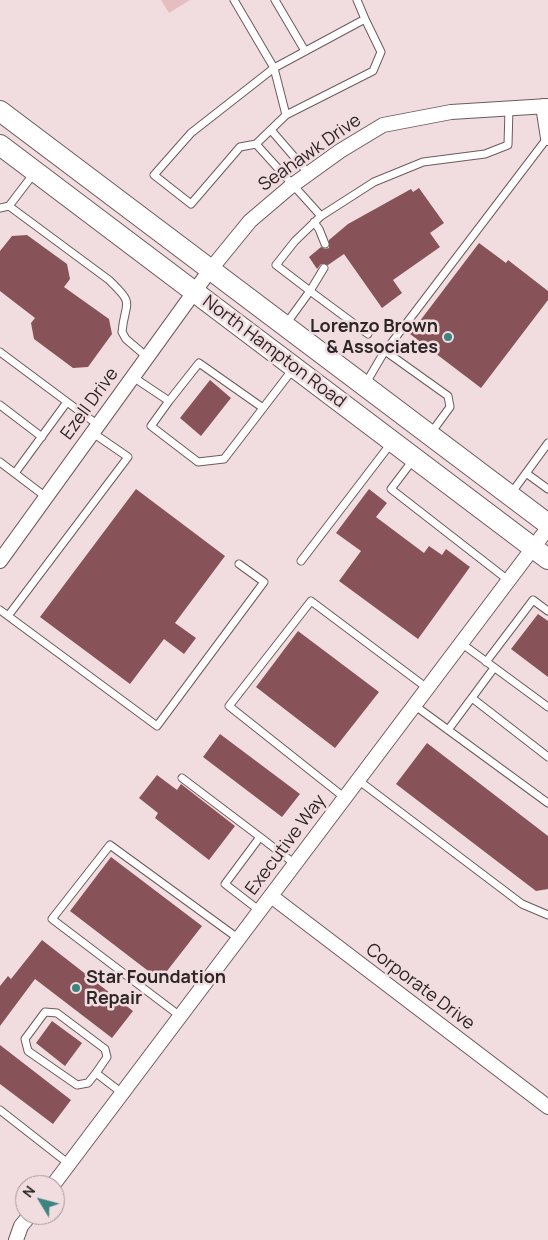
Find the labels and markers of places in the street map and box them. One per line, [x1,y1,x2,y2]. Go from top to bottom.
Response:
place label: Lorenzo Brown & Associates [310,316,438,358]
marker: Lorenzo Brown & Associates [442,331,454,343]
place label: Star Foundation Repair [86,967,226,1010]
marker: Star Foundation Repair [70,982,82,994]

